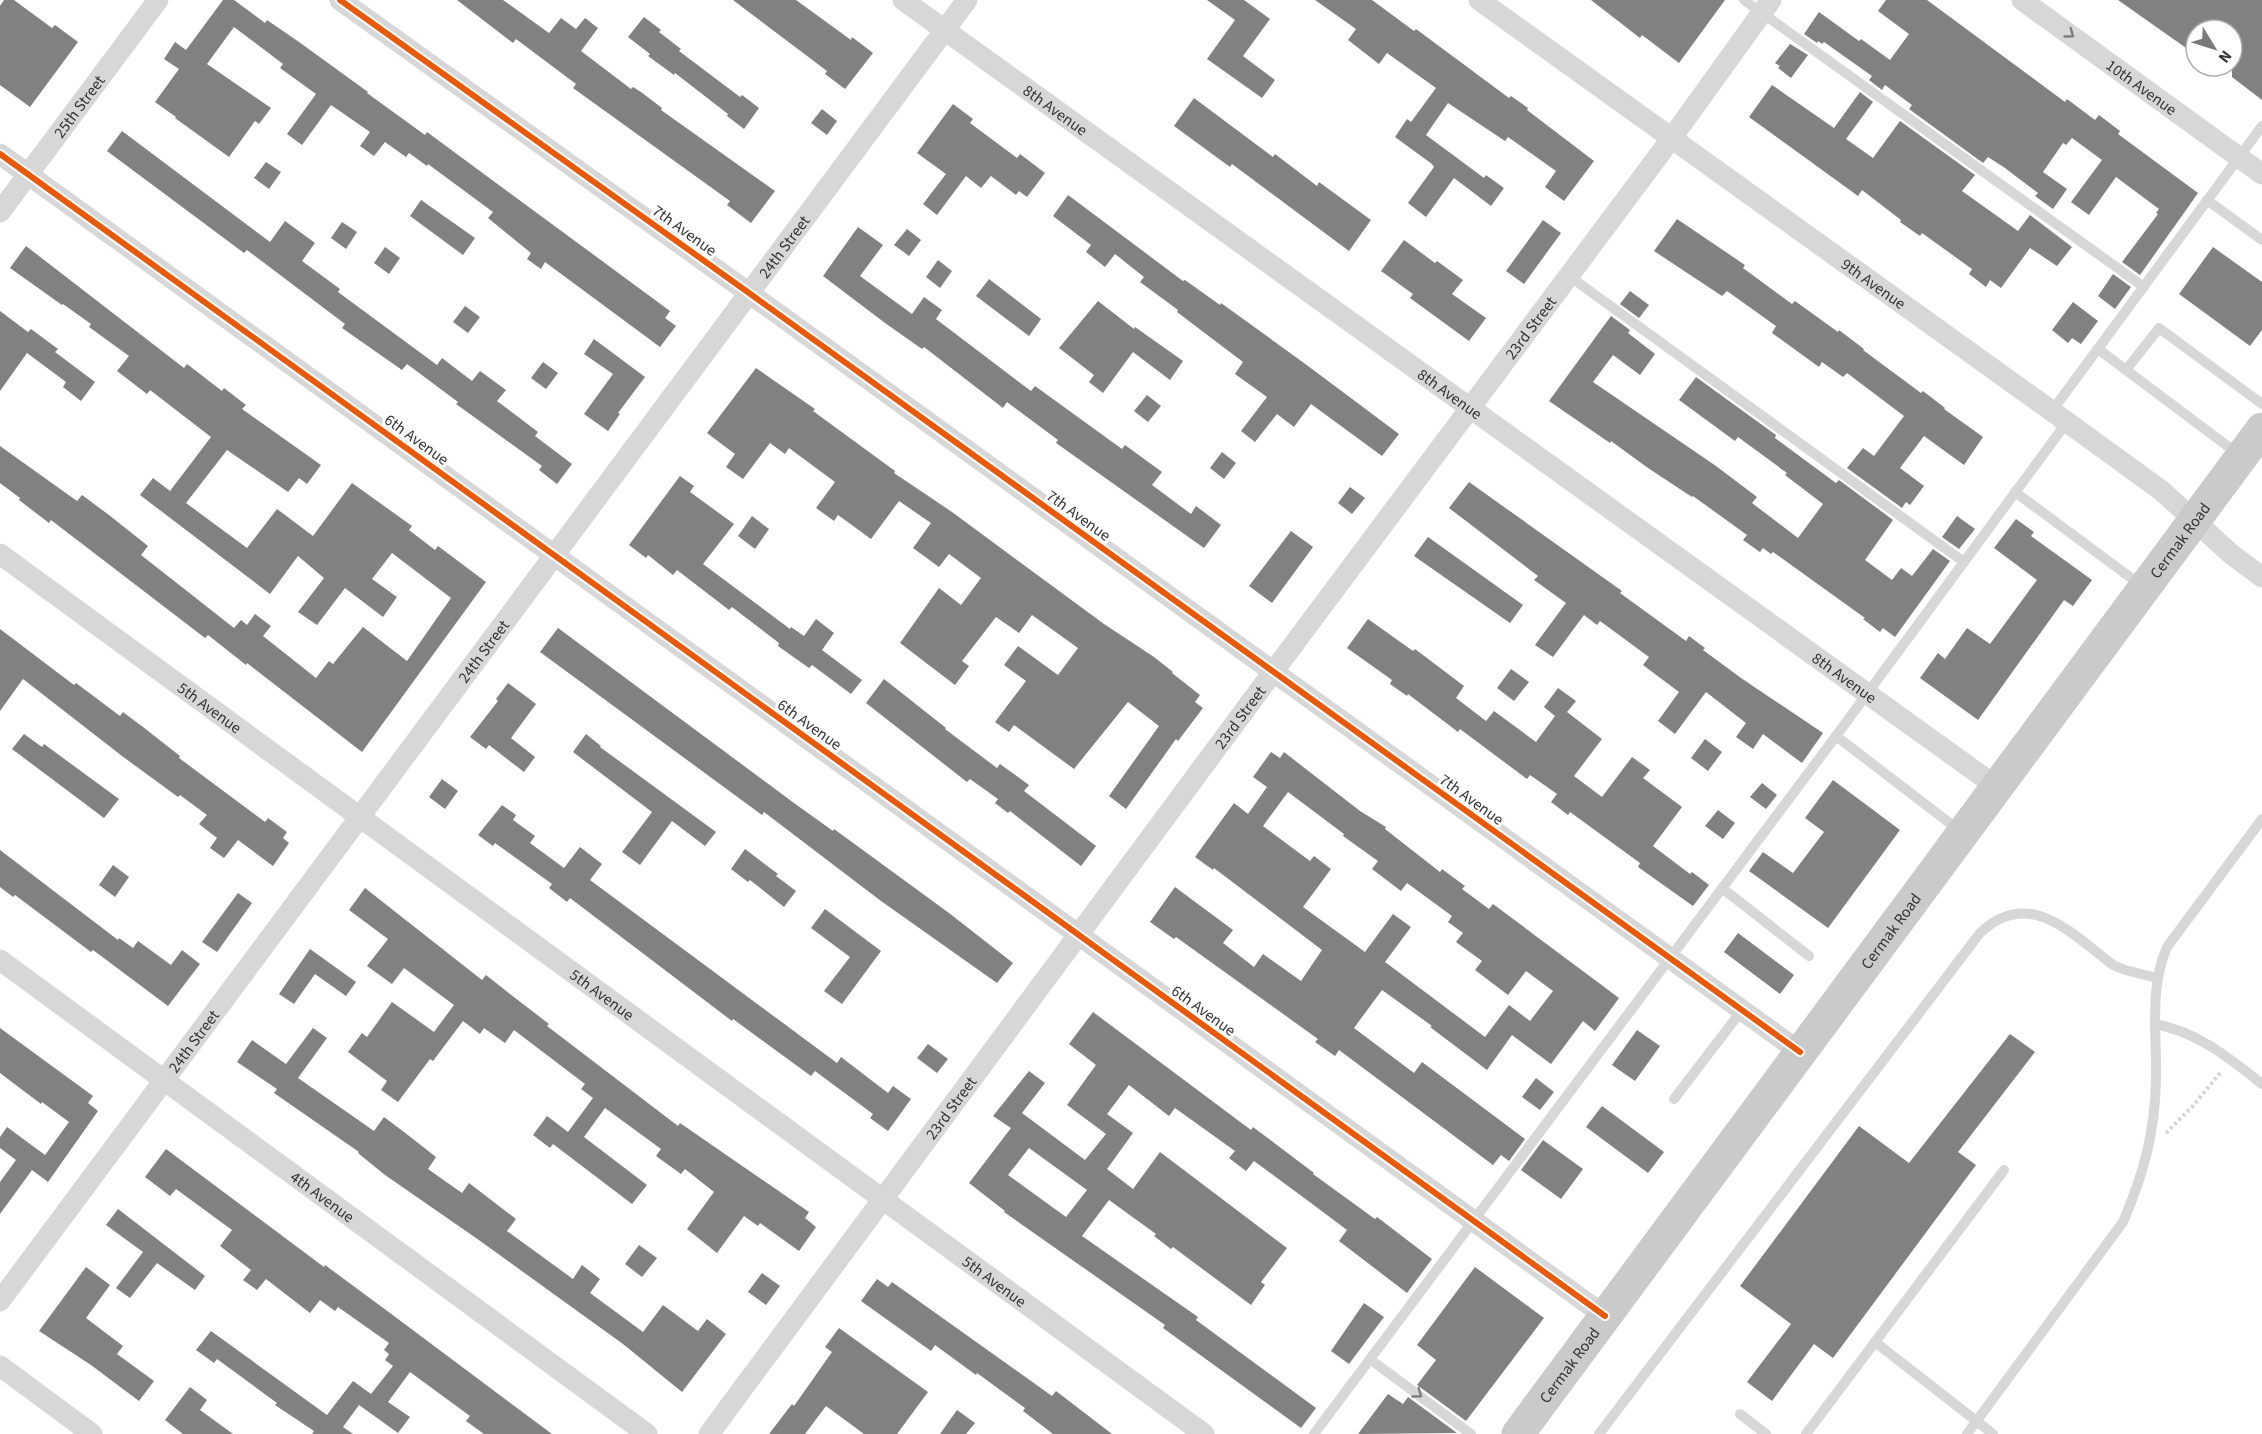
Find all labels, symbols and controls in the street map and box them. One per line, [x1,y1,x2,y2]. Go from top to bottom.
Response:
north arrow [2184,18,2244,78]
one-way arrow [2063,27,2074,38]
text: N [2213,46,2237,68]
street label: 10th Avenue [2101,55,2181,121]
street label: 25th Street [49,70,111,143]
street label: 8th Avenue [1018,80,1092,141]
street label: 7th Avenue [648,200,721,262]
street label: 24th Street [754,211,816,283]
street label: 9th Avenue [1837,253,1910,315]
street label: 23rd Street [1500,292,1562,364]
street label: 8th Avenue [1413,364,1486,425]
street label: 6th Avenue [380,409,453,471]
street label: 7th Avenue [1042,485,1115,547]
street label: Cermak Road [2145,498,2216,583]
street label: 24th Street [453,615,515,688]
street label: 8th Avenue [1807,647,1881,709]
street label: 5th Avenue [173,677,246,739]
street label: 23rd Street [1210,681,1272,754]
street label: 6th Avenue [773,694,846,756]
street label: 7th Avenue [1435,769,1508,831]
street label: Cermak Road [1856,889,1927,974]
street label: 5th Avenue [565,964,638,1026]
street label: 6th Avenue [1167,980,1240,1042]
street label: 24th Street [163,1005,225,1078]
street label: 23rd Street [921,1072,982,1144]
street label: 4th Avenue [285,1166,359,1228]
street label: 5th Avenue [957,1251,1031,1313]
street label: Cermak Road [1535,1323,1605,1408]
one-way arrow [1411,1387,1422,1398]

